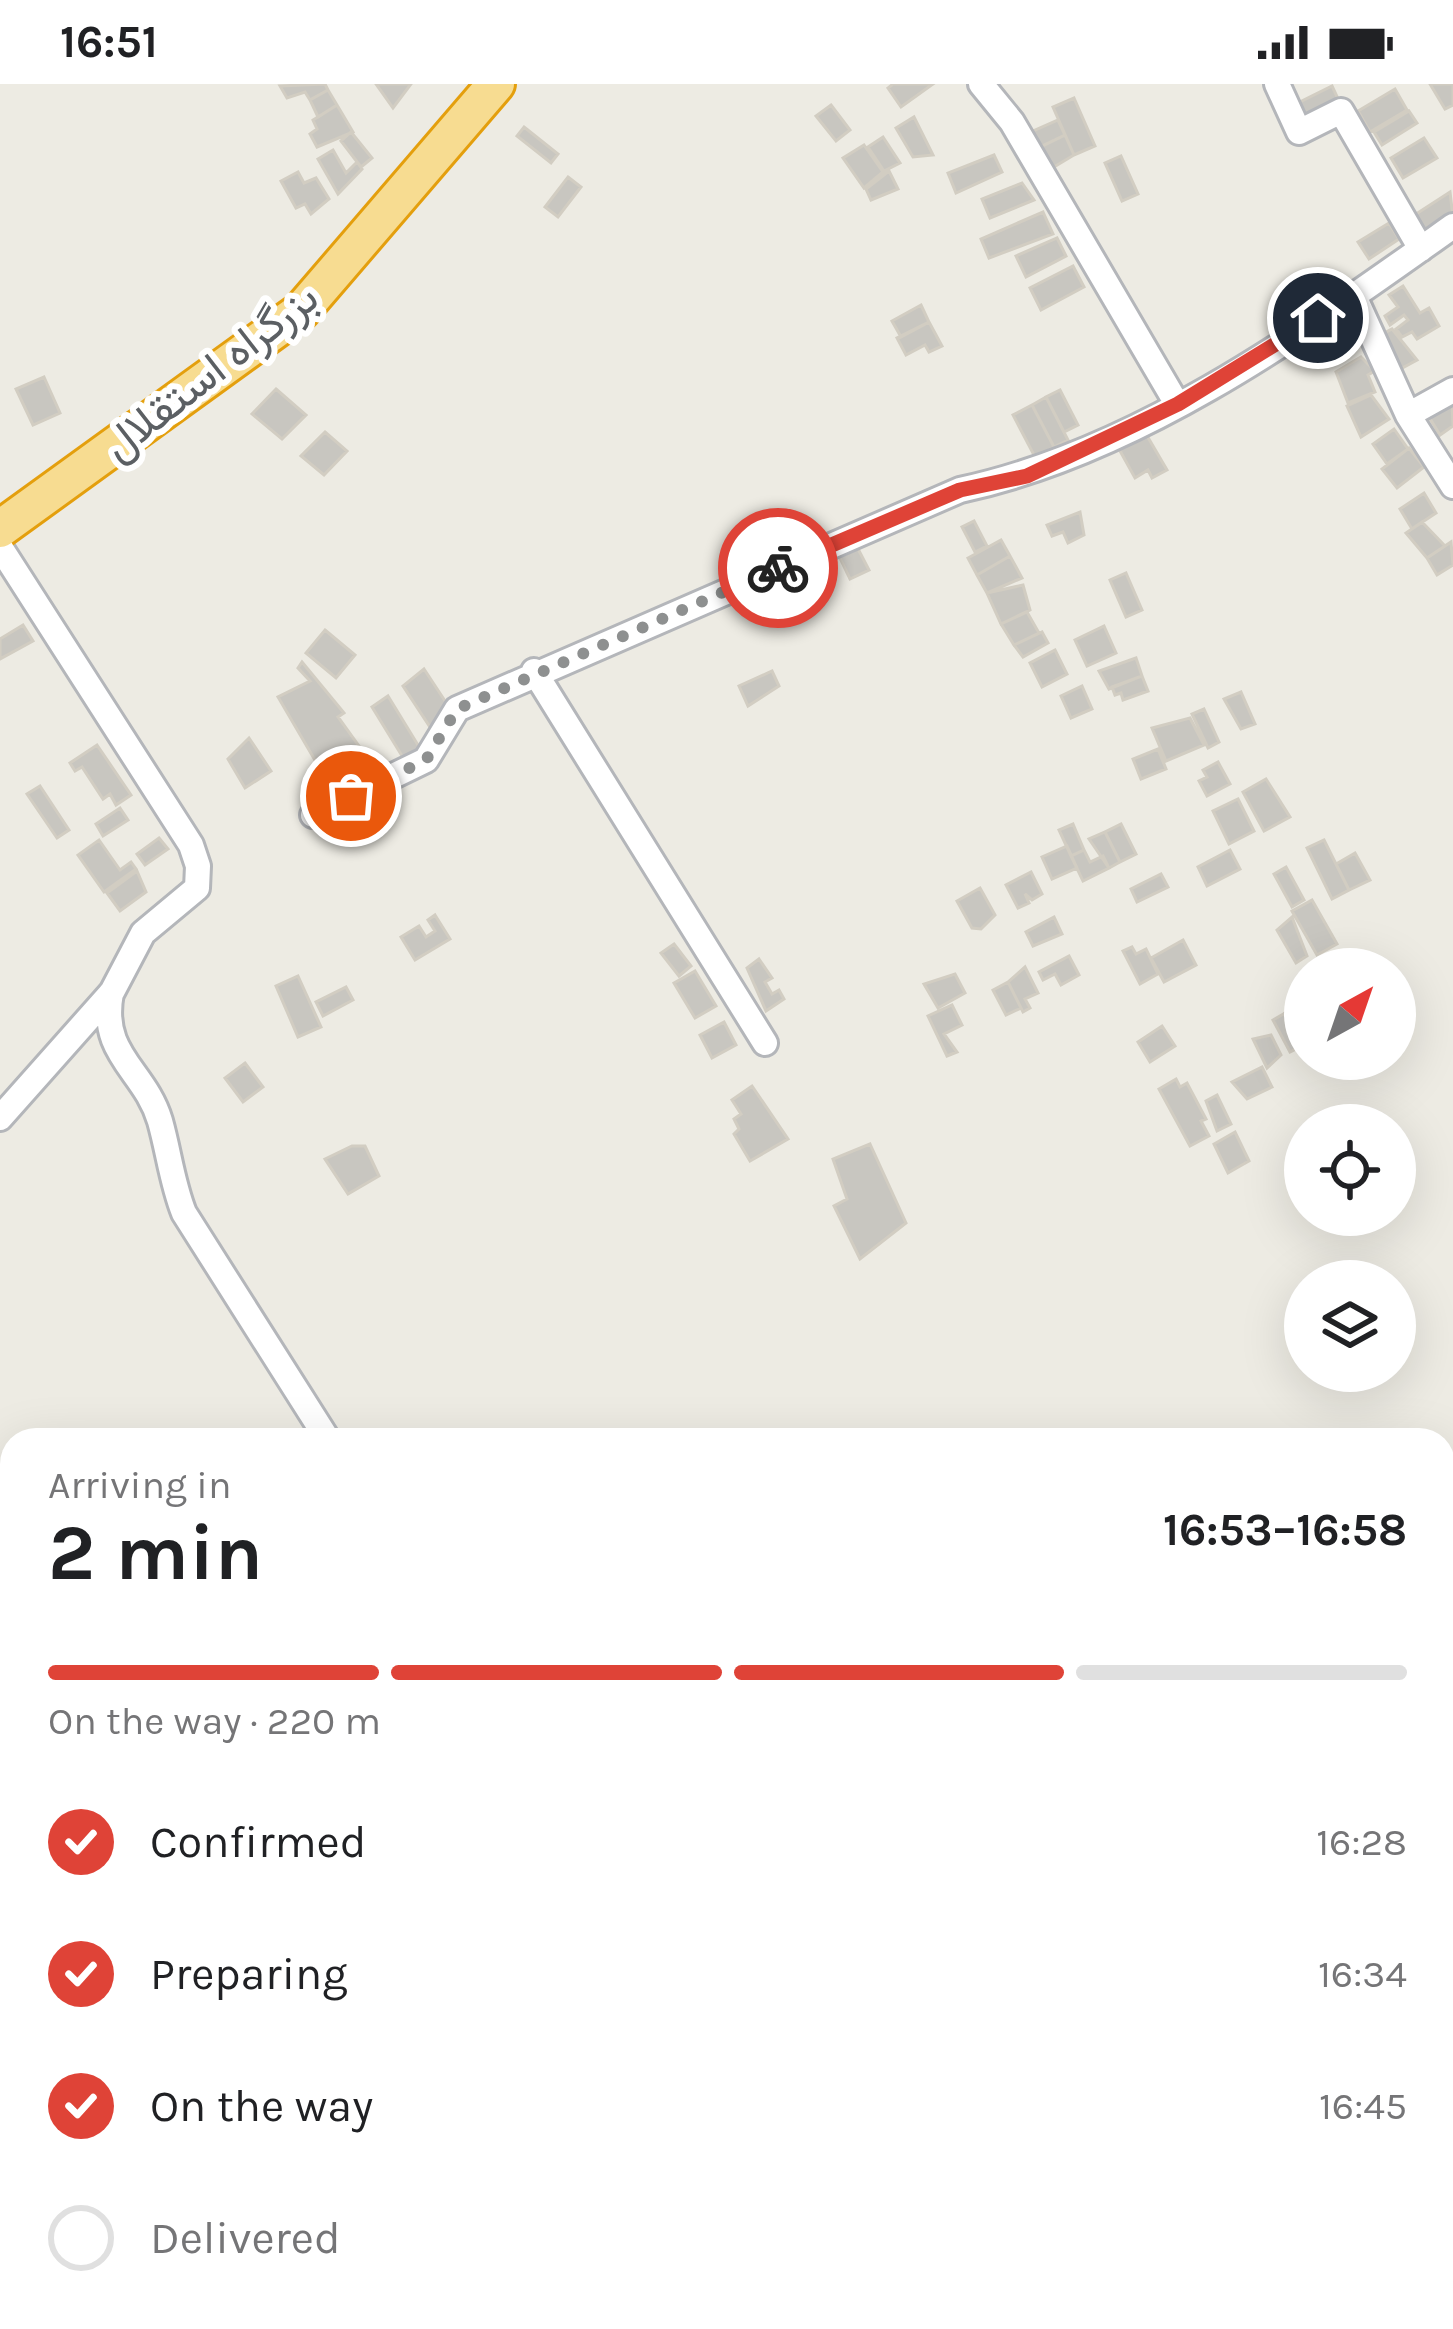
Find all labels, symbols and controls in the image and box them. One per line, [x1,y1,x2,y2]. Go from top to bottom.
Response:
text: 16:51 [60,16,158,68]
pin [1267,267,1369,369]
street label: بزرگراه استقلال [92,271,329,472]
icon: home [1285,285,1351,351]
courier [718,508,838,628]
icon: bike [745,535,811,601]
pin [300,745,402,847]
icon: bag [318,763,384,829]
north arrow [1284,948,1416,1080]
map controls [1284,948,1416,1392]
button: locate [1284,1104,1416,1236]
button: layers [1284,1260,1416,1392]
text: Arriving in [48,1462,231,1508]
text: 16:53–16:58 [1163,1504,1407,1556]
text: 2 min [48,1507,263,1599]
text: On the way · 220 m [48,1698,381,1744]
icon: check [48,1809,114,1875]
text: Confirmed [150,1816,366,1868]
text: 16:28 [1316,1819,1407,1865]
icon: check [48,1941,114,2007]
text: Preparing [150,1948,348,2000]
text: 16:34 [1318,1951,1407,1997]
icon: check [48,2073,114,2139]
text: On the way [150,2080,373,2132]
text: 16:45 [1319,2083,1407,2129]
text: Delivered [150,2212,341,2264]

